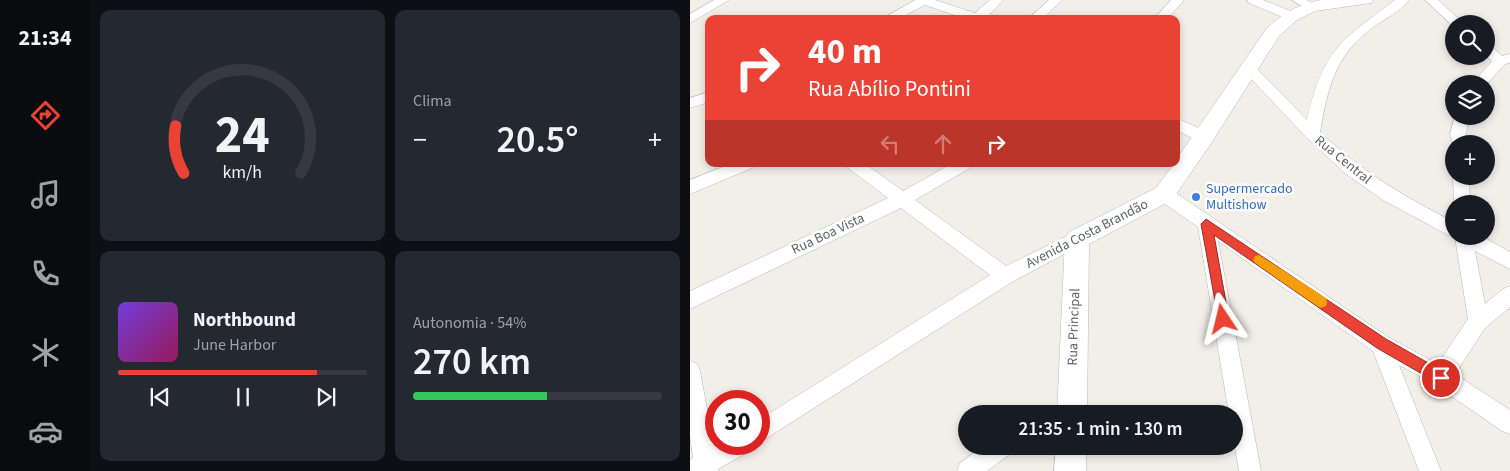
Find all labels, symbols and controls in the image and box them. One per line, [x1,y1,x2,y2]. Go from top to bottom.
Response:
map controls [1445,15,1495,245]
button: search [1445,15,1495,65]
text: 21:34 [18,22,72,54]
text: 40 m [808,27,882,77]
icon: right [725,35,790,100]
text: Rua Abílio Pontini [808,73,971,105]
button: layers [1445,75,1495,125]
text: Clima [413,90,451,112]
icon: directions [28,98,63,133]
text: 24 [215,99,270,173]
text: 20.5° [496,113,579,167]
text: − [413,120,427,160]
text: + [648,120,662,160]
icon: left [876,130,904,158]
icon: ahead [929,130,957,158]
icon: right [982,130,1010,158]
street label: Rua Central [1310,131,1376,189]
button: + [1445,135,1495,185]
text: km/h [223,160,262,185]
icon: music [28,177,63,212]
place label: Supermercado Multishow [1206,179,1293,215]
marker: Supermercado Multishow [1190,191,1202,203]
street label: Avenida Costa Brandão [1022,194,1152,274]
button: − [1445,195,1495,245]
street label: Rua Boa Vista [788,208,868,260]
icon: phone [28,256,63,291]
street label: Rua Principal [1063,288,1085,366]
position arrow [1196,292,1248,344]
text: Northbound [193,307,296,334]
text: Autonomia · 54% [413,312,526,334]
text: June Harbor [193,334,276,356]
icon: climate [28,335,63,370]
text: 270 km [413,335,531,389]
pin [1420,357,1462,399]
icon: arrive [1427,364,1455,392]
icon: previous [146,383,174,411]
icon: pause [229,383,257,411]
icon: next [312,383,340,411]
speed limit sign: 30 [705,390,770,455]
icon: car [28,414,63,449]
text: 21:35 · 1 min · 130 m [1018,416,1183,443]

